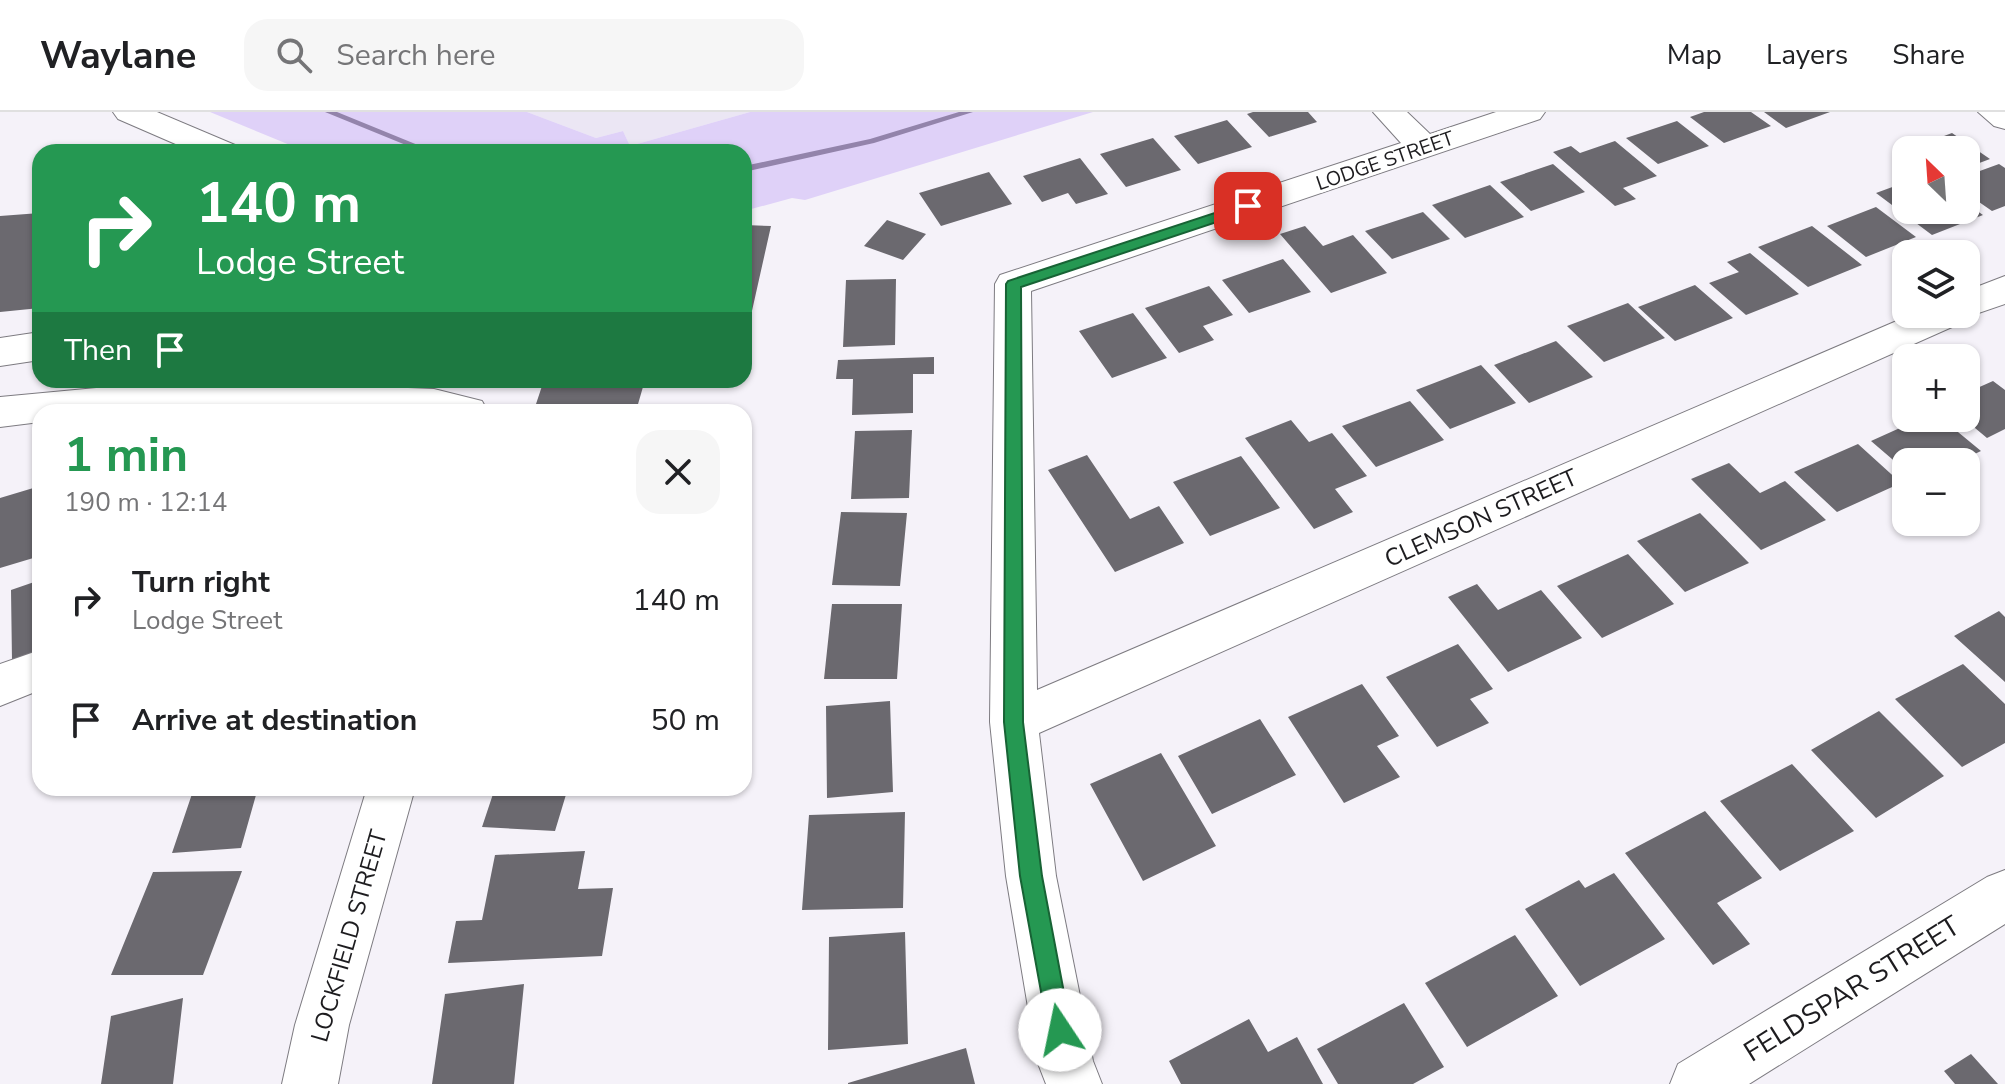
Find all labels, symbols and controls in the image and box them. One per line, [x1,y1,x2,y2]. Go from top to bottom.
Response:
search box [244,19,804,91]
text: Waylane [40,30,196,81]
icon: search [272,33,316,77]
text: Search here [336,35,495,76]
text: Map [1667,36,1722,74]
text: Layers [1766,36,1848,74]
text: Share [1892,36,1965,74]
street label: LODGE STREET [1312,125,1458,197]
north arrow [1892,136,1980,224]
map controls [1892,136,1980,536]
text: 140 m [196,165,361,242]
pin [1214,172,1282,240]
icon: right [64,176,168,280]
icon: arrive [1226,184,1270,228]
text: Lodge Street [196,238,404,287]
button: layers [1892,240,1980,328]
icon: arrive [148,328,192,372]
text: Then [64,330,132,371]
button: + [1892,344,1980,432]
text: 1 min [64,422,188,488]
button: close [636,430,720,514]
button: − [1892,448,1980,536]
street label: CLEMSON STREET [1380,461,1583,575]
text: 190 m · 12:14 [64,485,227,520]
text: Turn right [132,562,270,603]
icon: right [64,578,108,622]
text: 140 m [633,580,720,621]
text: Lodge Street [132,603,282,638]
icon: arrive [64,698,108,742]
text: Arrive at destination [132,700,417,741]
text: 50 m [651,700,720,741]
street label: LOCKFIELD STREET [303,826,395,1046]
street label: FELDSPAR STREET [1737,907,1968,1071]
position arrow [1018,988,1102,1072]

